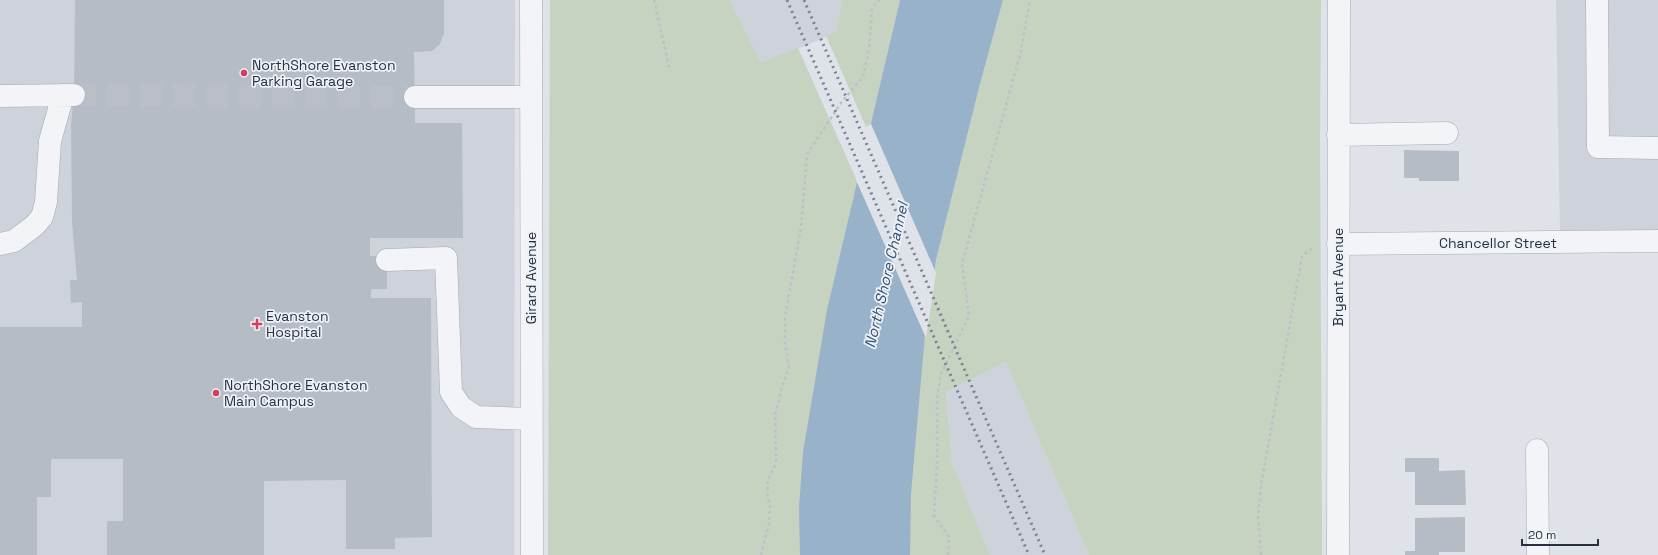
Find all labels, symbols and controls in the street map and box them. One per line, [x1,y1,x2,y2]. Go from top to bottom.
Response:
place label: NorthShore Evanston Parking Garage [252,56,395,90]
marker: NorthShore Evanston Parking Garage [239,68,249,78]
water label: North Shore Channel [860,198,913,350]
street label: Bryant Avenue [1329,228,1347,326]
street label: Girard Avenue [522,232,540,324]
street label: Chancellor Street [1439,234,1557,252]
place label: Evanston Hospital [266,307,328,341]
marker: Evanston Hospital [251,318,263,330]
place label: NorthShore Evanston Main Campus [224,376,367,410]
marker: NorthShore Evanston Main Campus [211,388,221,398]
scale bar [1522,521,1598,547]
text: 20 m [1528,527,1556,543]

